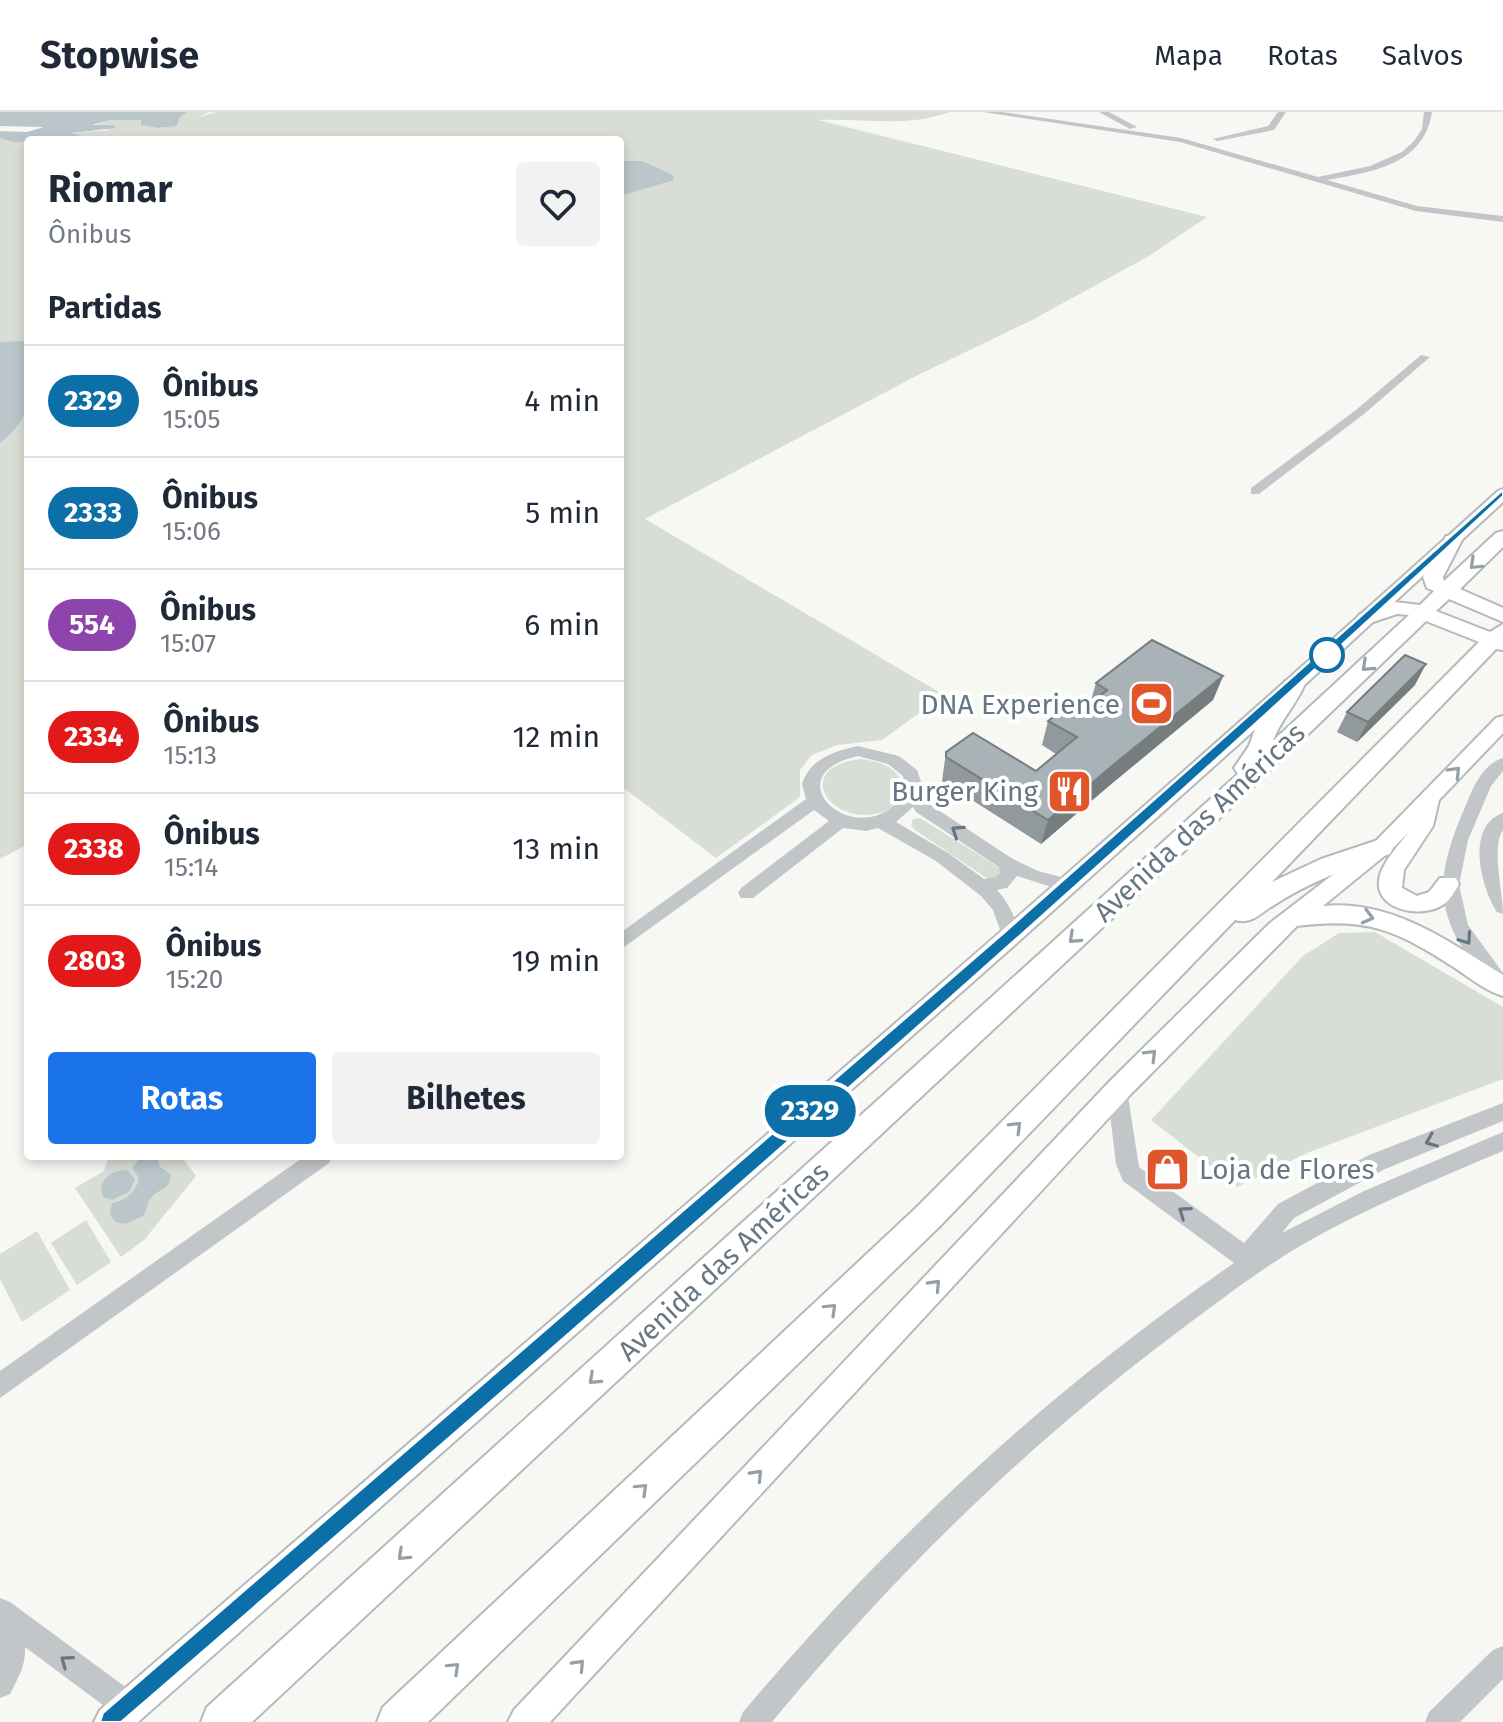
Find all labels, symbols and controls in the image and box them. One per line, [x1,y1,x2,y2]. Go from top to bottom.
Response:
text: Stopwise [40,32,199,78]
text: Mapa [1154,39,1223,72]
text: Rotas [1267,39,1338,72]
text: Salvos [1382,39,1463,72]
button: heart [516,162,600,246]
text: Riomar [48,166,173,212]
text: Ônibus [48,219,131,250]
text: Partidas [48,290,162,326]
text: Ônibus [163,368,259,404]
text: 4 min [524,383,600,419]
text: 2329 [64,384,123,417]
text: 15:05 [163,404,221,435]
text: Ônibus [162,480,258,516]
text: 5 min [525,495,600,531]
text: 2333 [64,496,122,529]
text: 15:06 [162,516,221,547]
one-way arrow [1470,555,1484,570]
text: Ônibus [160,592,256,628]
text: 6 min [524,607,600,643]
text: 554 [69,608,115,641]
text: 15:07 [160,628,216,659]
unlabelled marker [1310,638,1344,672]
one-way arrow [1362,656,1377,670]
sports icon: DNA Experience [1127,680,1175,728]
place label: DNA Experience [920,688,1120,721]
text: Ônibus [163,704,259,740]
street label: Avenida das Américas [1087,716,1312,929]
text: 12 min [512,719,600,755]
text: 2334 [64,720,123,753]
text: 15:13 [163,740,217,771]
restaurant icon: Burger King [1045,767,1093,815]
one-way arrow [1445,767,1460,781]
place label: Burger King [891,775,1038,808]
text: Ônibus [164,816,260,852]
one-way arrow [951,826,965,841]
text: 13 min [512,831,600,867]
text: 2338 [64,832,124,865]
text: 15:14 [164,852,218,883]
one-way arrow [1361,908,1375,925]
text: Ônibus [165,928,261,964]
one-way arrow [1069,928,1084,942]
one-way arrow [1456,931,1471,945]
text: 19 min [512,943,600,979]
text: 2803 [64,944,125,977]
text: 15:20 [165,964,223,995]
one-way arrow [1142,1050,1157,1064]
button: Rotas [48,1052,316,1144]
button: Bilhetes [332,1052,600,1144]
line badge: 2329 [754,1085,866,1137]
text: 2329 [781,1094,839,1127]
one-way arrow [1007,1122,1021,1136]
one-way arrow [1425,1131,1439,1148]
shop icon: Loja de Flores [1144,1145,1192,1193]
place label: Loja de Flores [1199,1153,1375,1186]
street label: Avenida das Américas [611,1155,836,1368]
one-way arrow [1178,1207,1192,1221]
one-way arrow [925,1280,939,1295]
one-way arrow [821,1305,836,1319]
one-way arrow [589,1370,604,1384]
one-way arrow [748,1470,762,1484]
one-way arrow [633,1484,648,1498]
one-way arrow [398,1546,412,1561]
one-way arrow [61,1656,75,1671]
one-way arrow [570,1660,585,1674]
one-way arrow [445,1663,459,1678]

